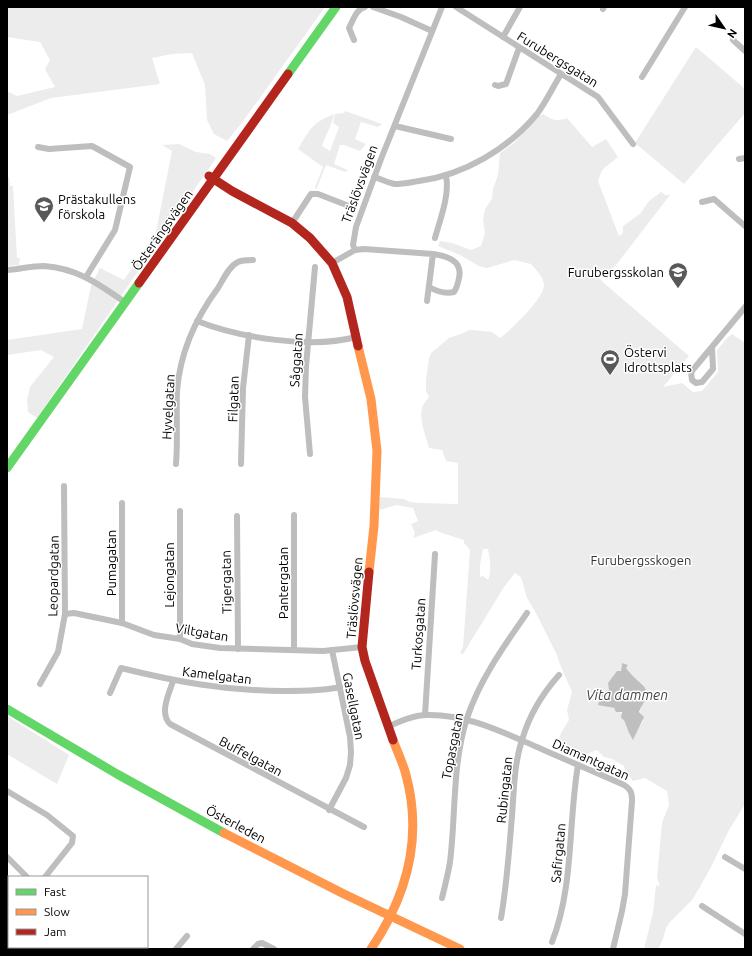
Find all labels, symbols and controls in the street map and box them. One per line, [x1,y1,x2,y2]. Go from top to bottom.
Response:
north arrow [704,8,744,48]
text: N [725,27,740,40]
street label: Furubergsgatan [515,29,601,89]
street label: Träslövsvägen [338,143,380,225]
street label: Österängsvägen [128,186,195,273]
place label: Prästakullens förskola [58,192,136,221]
school or university icon: Prästakullens förskola [33,195,55,223]
school or university icon: Furubergsskolan [667,261,689,289]
place label: Furubergsskolan [568,265,664,279]
street label: Såggatan [287,332,305,388]
place label: Östervi Idrottsplats [624,344,692,374]
sports icon: Östervi Idrottsplats [599,348,621,376]
street label: Hyvelgatan [159,374,177,440]
street label: Filgatan [225,375,241,423]
street label: Pumagatan [104,530,118,596]
street label: Leopardgatan [45,535,61,617]
street label: Lejongatan [162,542,176,608]
street label: Pantergatan [276,547,290,619]
street label: Tigergatan [218,550,234,614]
park label: Furubergsskogen [591,553,691,567]
street label: Träslövsvägen [343,556,365,640]
street label: Turkosgatan [409,598,427,670]
street label: Viltgatan [174,620,230,644]
street label: Kamelgatan [182,664,252,686]
street label: Gasellgatan [341,671,367,741]
water label: Vita dammen [586,687,668,703]
street label: Topasgatan [439,712,465,780]
street label: Buffelgatan [217,734,285,778]
street label: Diamantgatan [550,736,632,782]
street label: Rubingatan [494,756,514,824]
street label: Österleden [204,802,269,846]
street label: Safirgatan [548,823,568,883]
legend [8,876,148,948]
text: Fast [44,885,66,898]
text: Slow [44,905,70,918]
text: Jam [44,925,66,938]

